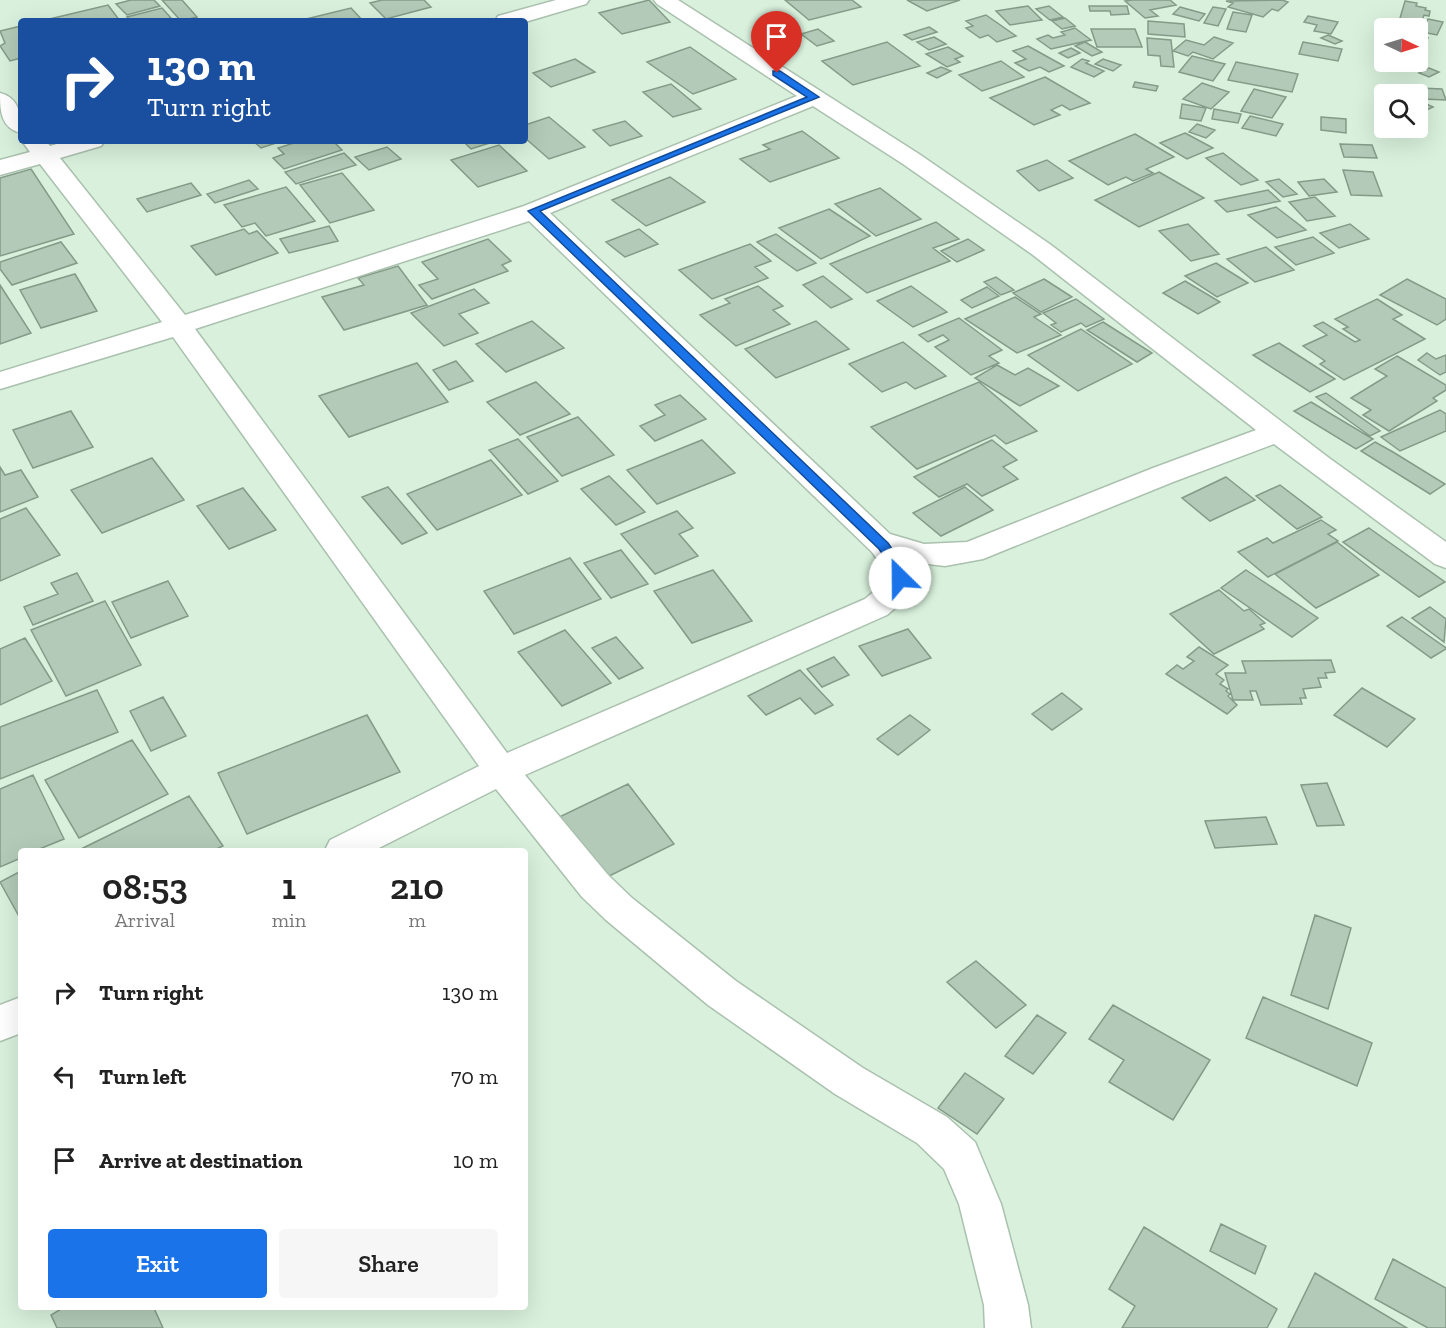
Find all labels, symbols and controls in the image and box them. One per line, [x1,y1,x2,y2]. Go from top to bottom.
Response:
pin [751,11,802,73]
north arrow [1374,18,1428,72]
map controls [1374,18,1428,138]
icon: arrive [760,20,793,53]
text: 130 m [147,40,255,91]
icon: right [48,42,126,120]
button: search [1374,84,1428,138]
text: Turn right [147,91,271,123]
position arrow [868,546,932,610]
text: 08:53 [102,865,188,908]
text: 1 [282,865,296,908]
text: 210 [390,865,444,908]
text: Arrival [115,908,175,932]
text: min [272,908,306,932]
text: m [408,908,426,932]
icon: right [48,976,81,1009]
text: Turn right [99,979,203,1006]
text: 130 m [442,979,498,1006]
icon: left [48,1060,81,1093]
text: Turn left [99,1063,186,1090]
text: 70 m [451,1063,498,1090]
icon: arrive [48,1144,81,1177]
text: Arrive at destination [99,1147,302,1174]
text: 10 m [453,1147,498,1174]
button: Exit [48,1229,267,1298]
button: Share [279,1229,498,1298]

